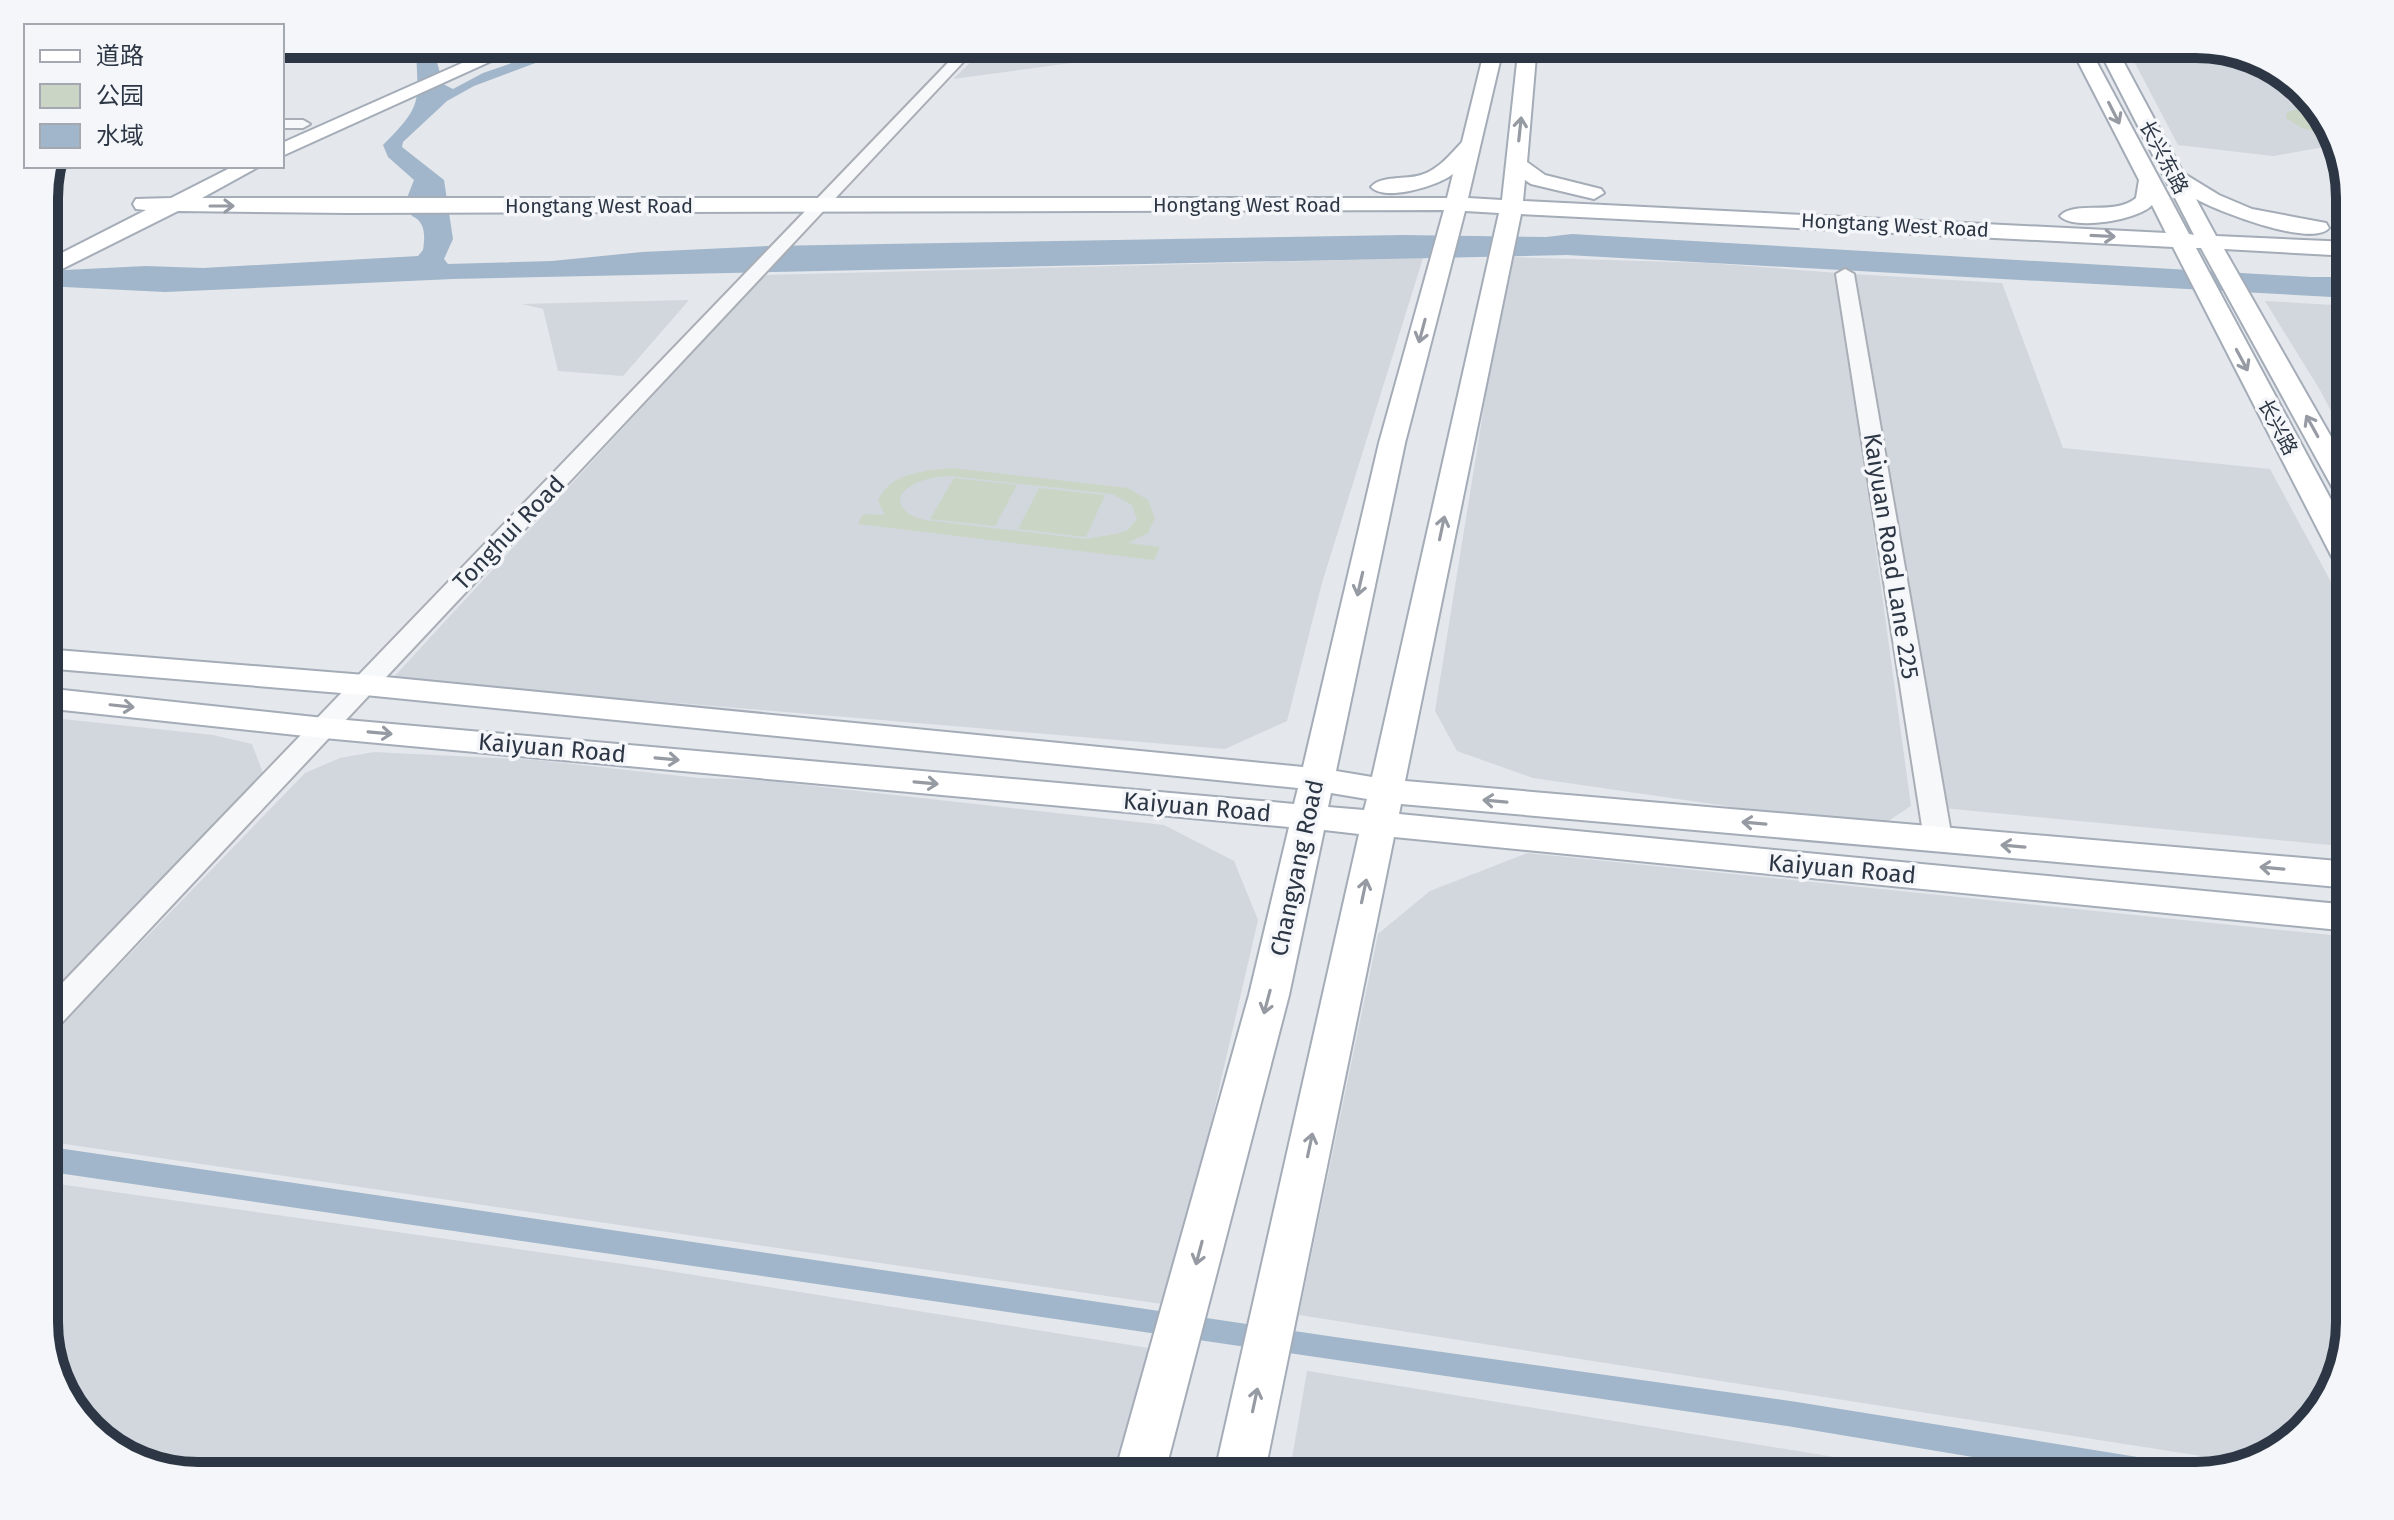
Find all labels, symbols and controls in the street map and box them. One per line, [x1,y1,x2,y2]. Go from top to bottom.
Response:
legend [24,24,284,168]
text: 道路 [96,42,144,70]
text: 公园 [96,82,144,110]
one-way arrow [2107,101,2122,125]
one-way arrow [1513,116,1528,143]
street label: 长兴东路 [2135,116,2193,198]
text: 水域 [96,122,144,150]
street label: Hongtang West Road [1153,193,1341,217]
street label: Hongtang West Road [505,194,693,218]
one-way arrow [208,198,235,214]
street label: Hongtang West Road [1801,208,1989,242]
one-way arrow [2089,229,2116,244]
one-way arrow [1414,318,1429,344]
one-way arrow [2235,347,2251,371]
street label: 长兴路 [2253,395,2303,459]
one-way arrow [2304,414,2319,438]
street label: Kaiyuan Road Lane 225 [1858,431,1924,681]
street label: Tonghui Road [447,470,571,596]
one-way arrow [1435,515,1450,541]
one-way arrow [1352,571,1367,596]
one-way arrow [108,699,135,714]
one-way arrow [367,725,393,740]
street label: Kaiyuan Road [477,728,627,768]
one-way arrow [653,752,680,767]
one-way arrow [912,775,939,790]
street label: Changyang Road [1265,777,1329,959]
street label: Kaiyuan Road [1122,787,1272,827]
one-way arrow [1482,793,1509,808]
one-way arrow [1741,816,1768,831]
one-way arrow [2000,838,2027,853]
street label: Kaiyuan Road [1767,849,1917,889]
one-way arrow [2259,860,2286,875]
one-way arrow [1357,879,1372,905]
one-way arrow [1259,988,1274,1014]
one-way arrow [1303,1133,1318,1159]
one-way arrow [1191,1239,1206,1265]
one-way arrow [1248,1387,1263,1413]

